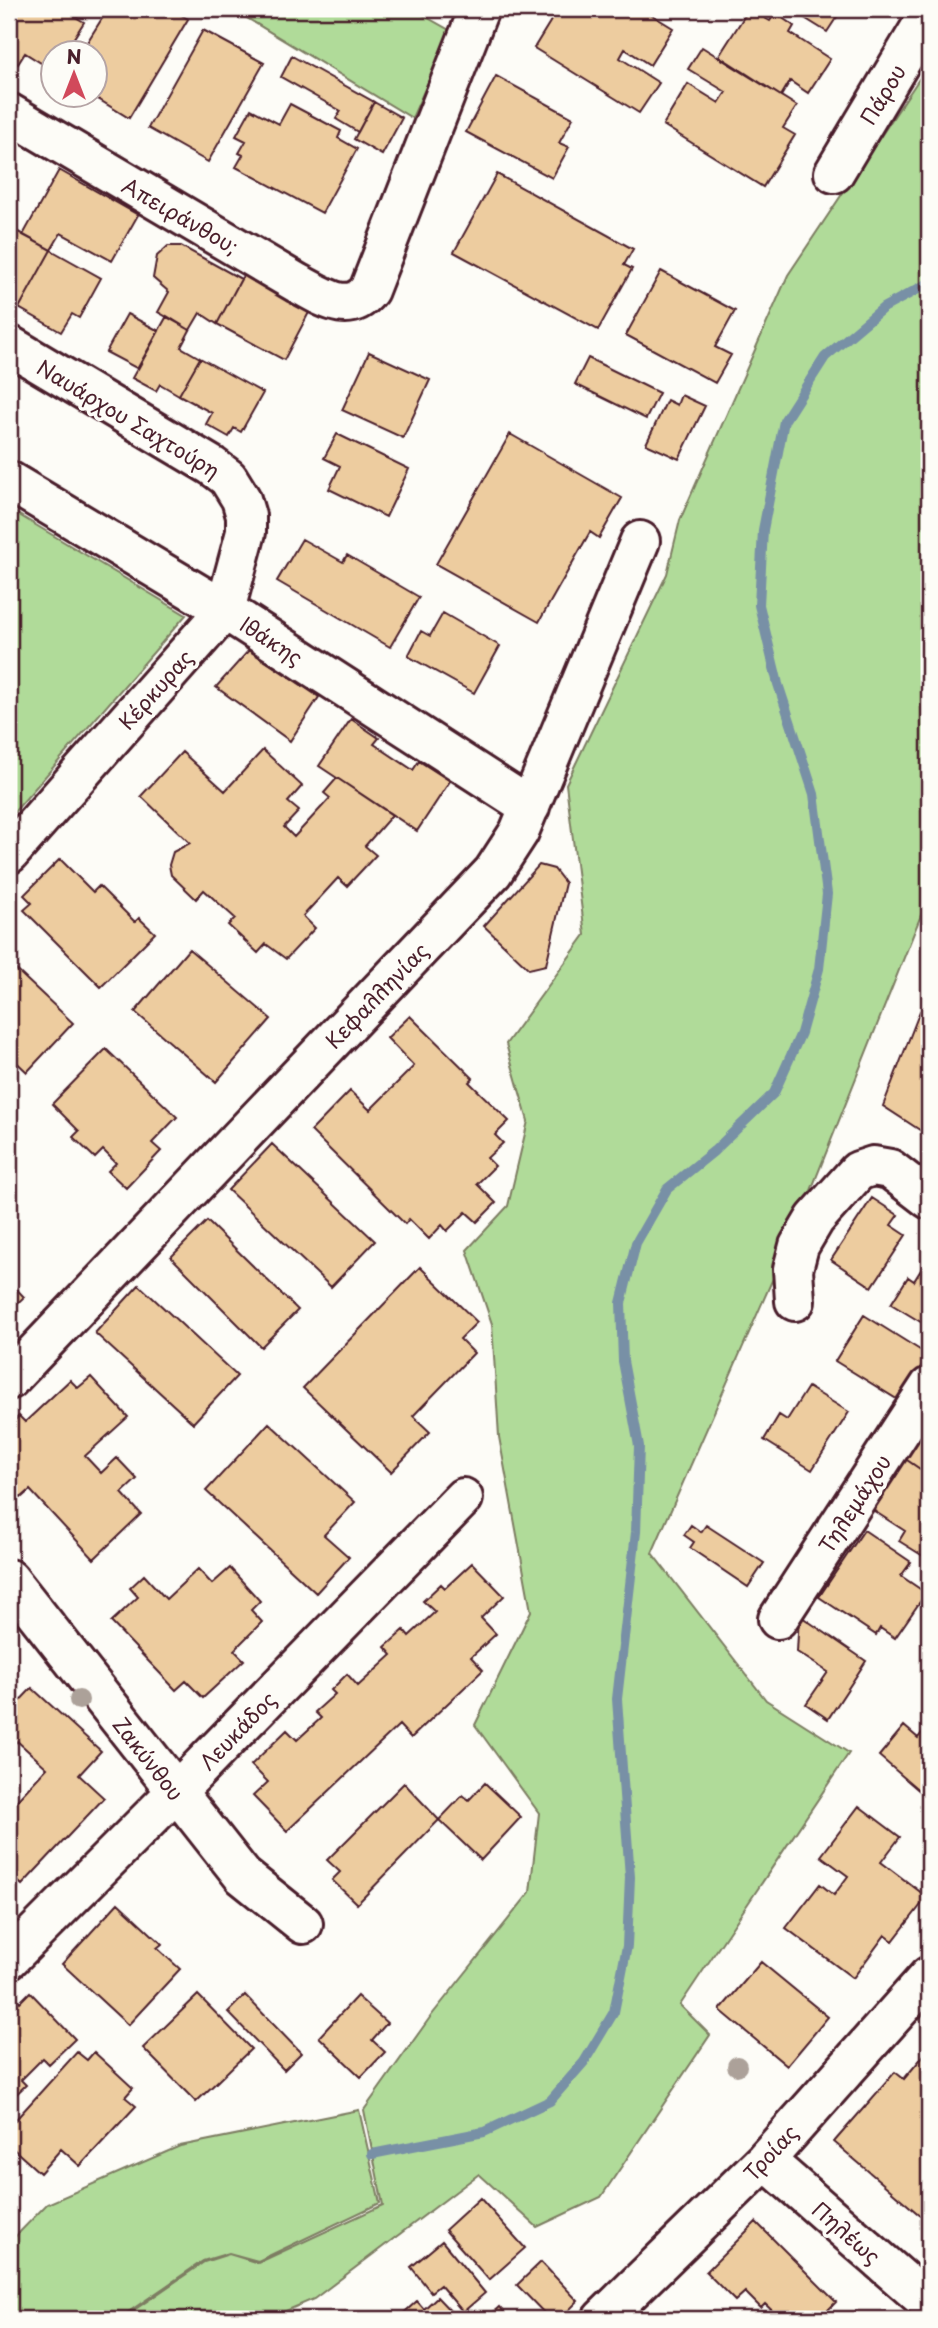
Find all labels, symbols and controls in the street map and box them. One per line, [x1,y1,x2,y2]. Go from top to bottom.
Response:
north arrow [38,38,108,108]
text: N [66,42,82,70]
street label: Πάρου [851,58,913,130]
street label: Απειράνθου; [117,169,245,261]
street label: Ναυάρχου Σαχτούρη [31,351,227,485]
street label: Ιθάκης [234,608,310,672]
street label: Κέρκυρας [110,642,200,736]
street label: Κεφαλληνίας [317,935,435,1055]
street label: Τηλεμάχου [810,1447,898,1559]
street label: Λευκάδος [191,1683,283,1777]
street label: Ζακύνθου [106,1709,192,1807]
street label: Τροίας [735,2116,805,2187]
street label: Πηλέως [806,2193,888,2271]

